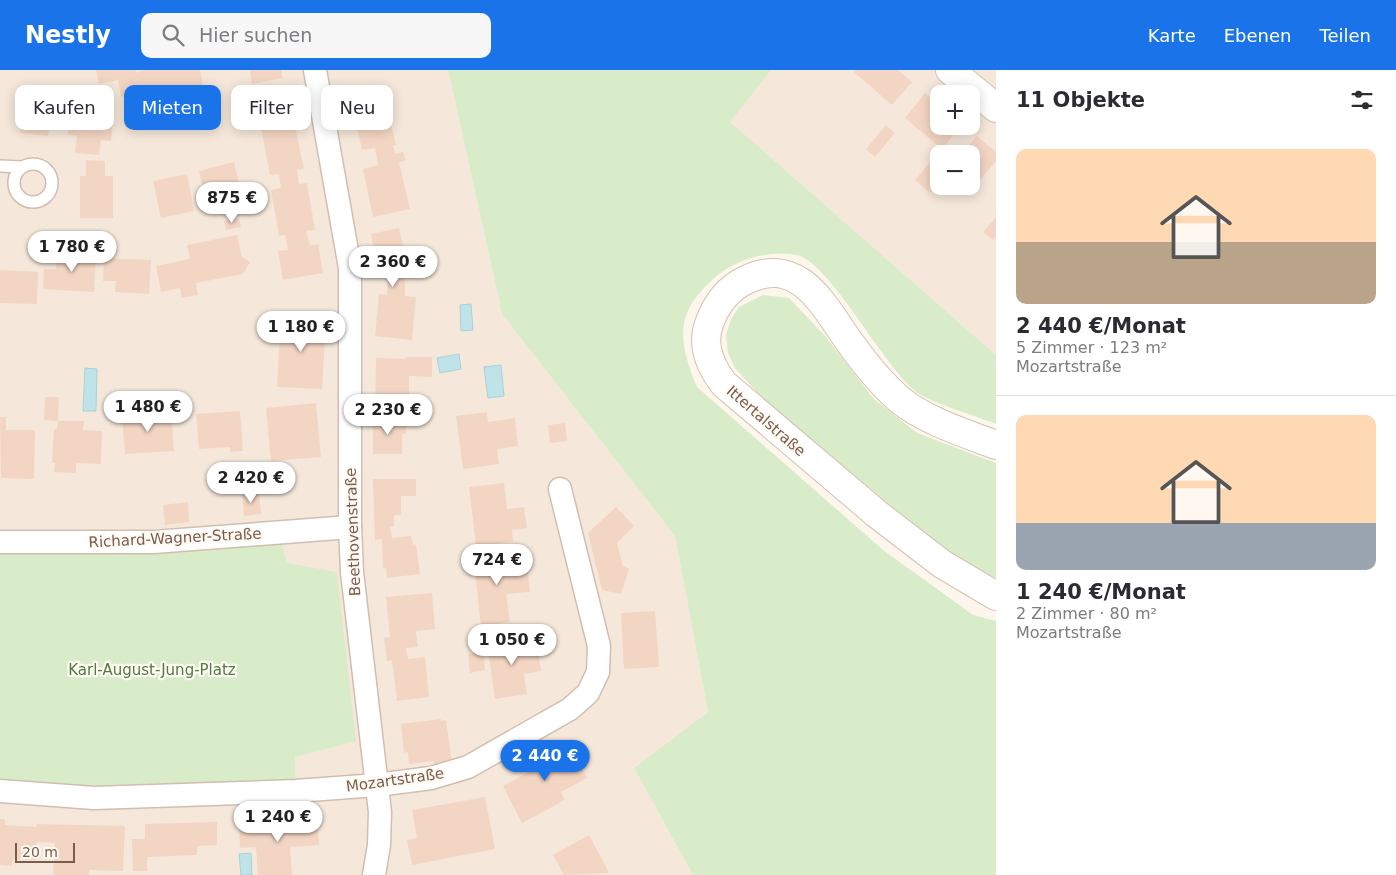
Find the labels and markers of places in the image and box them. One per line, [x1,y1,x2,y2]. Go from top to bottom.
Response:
pin: 875 € [197,182,267,224]
pin: 1 780 € [26,230,118,273]
pin: 2 360 € [347,246,439,288]
pin: 1 180 € [255,310,347,353]
pin: 1 480 € [102,390,194,433]
pin: 2 230 € [342,394,434,436]
pin: 2 420 € [205,462,297,504]
pin: 724 € [462,544,532,586]
pin: 1 050 € [466,624,558,666]
pin: 2 440 € [499,740,591,782]
pin: 1 240 € [232,800,324,843]

